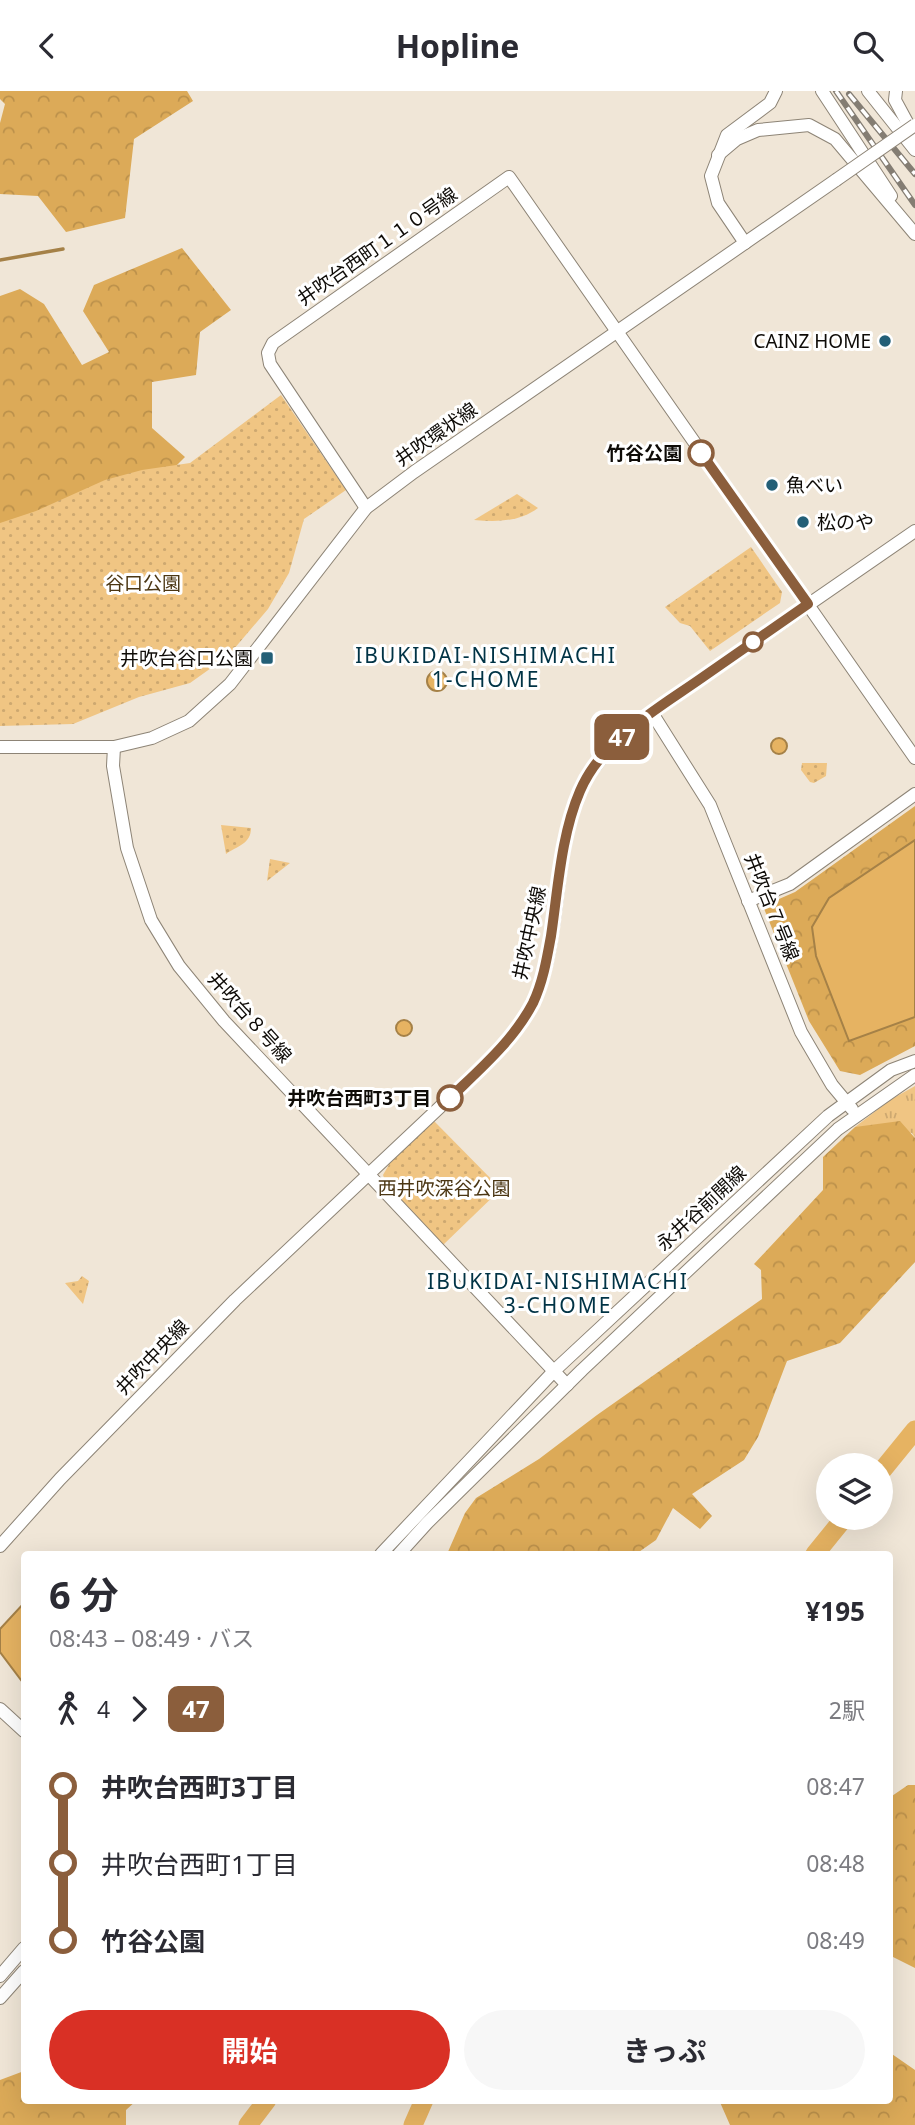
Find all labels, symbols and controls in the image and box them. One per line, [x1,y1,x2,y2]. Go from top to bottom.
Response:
text: Hopline [396,24,519,67]
icon: back [28,27,66,65]
icon: search [849,27,887,65]
street label: 井吹台西町１１０号線 [292,181,462,311]
place label: CAINZ HOME [753,328,871,354]
marker: CAINZ HOME [877,333,893,349]
street label: 井吹環状線 [390,396,482,472]
place label: 竹谷公園 [606,440,682,466]
marker: 竹谷公園 [688,440,714,466]
place label: 魚べい [786,472,843,498]
marker: 魚べい [764,477,780,493]
place label: 松のや [817,509,874,535]
marker: 松のや [795,514,811,530]
park label: 谷口公園 [105,570,181,596]
unlabelled marker [743,632,763,652]
district label: IBUKIDAI-NISHIMACHI 1-CHOME [355,641,617,693]
place label: 井吹台谷口公園 [120,645,253,671]
marker: 井吹台谷口公園 [259,650,275,666]
line badge: 47 [590,714,654,760]
text: 47 [608,720,636,753]
street label: 井吹台７号線 [739,849,805,965]
street label: 井吹中央線 [506,884,552,982]
street label: 井吹台８号線 [202,966,298,1068]
place label: 井吹台西町3丁目 [287,1085,431,1111]
marker: 井吹台西町3丁目 [437,1085,463,1111]
street label: 永井谷前開線 [650,1160,752,1256]
park label: 西井吹深谷公園 [377,1175,511,1201]
district label: IBUKIDAI-NISHIMACHI 3-CHOME [427,1267,689,1319]
street label: 井吹中央線 [110,1314,194,1400]
map controls [816,1453,893,1530]
button: layers [816,1453,893,1530]
text: 6 分 [49,1568,119,1620]
text: ¥195 [806,1593,865,1629]
text: 08:43 – 08:49 · バス [49,1622,254,1654]
icon: walk [49,1690,87,1728]
icon: forward [120,1690,158,1728]
text: 47 [182,1692,210,1725]
text: 4 [97,1693,110,1725]
text: 2駅 [829,1694,865,1726]
text: 井吹台西町3丁目 [101,1769,298,1805]
text: 08:47 [806,1770,865,1802]
text: 井吹台西町1丁目 [101,1846,298,1882]
text: 08:48 [806,1847,865,1879]
text: 竹谷公園 [101,1923,205,1959]
text: 08:49 [806,1924,865,1956]
button: 開始 [49,2010,450,2090]
button: きっぷ [464,2010,865,2090]

